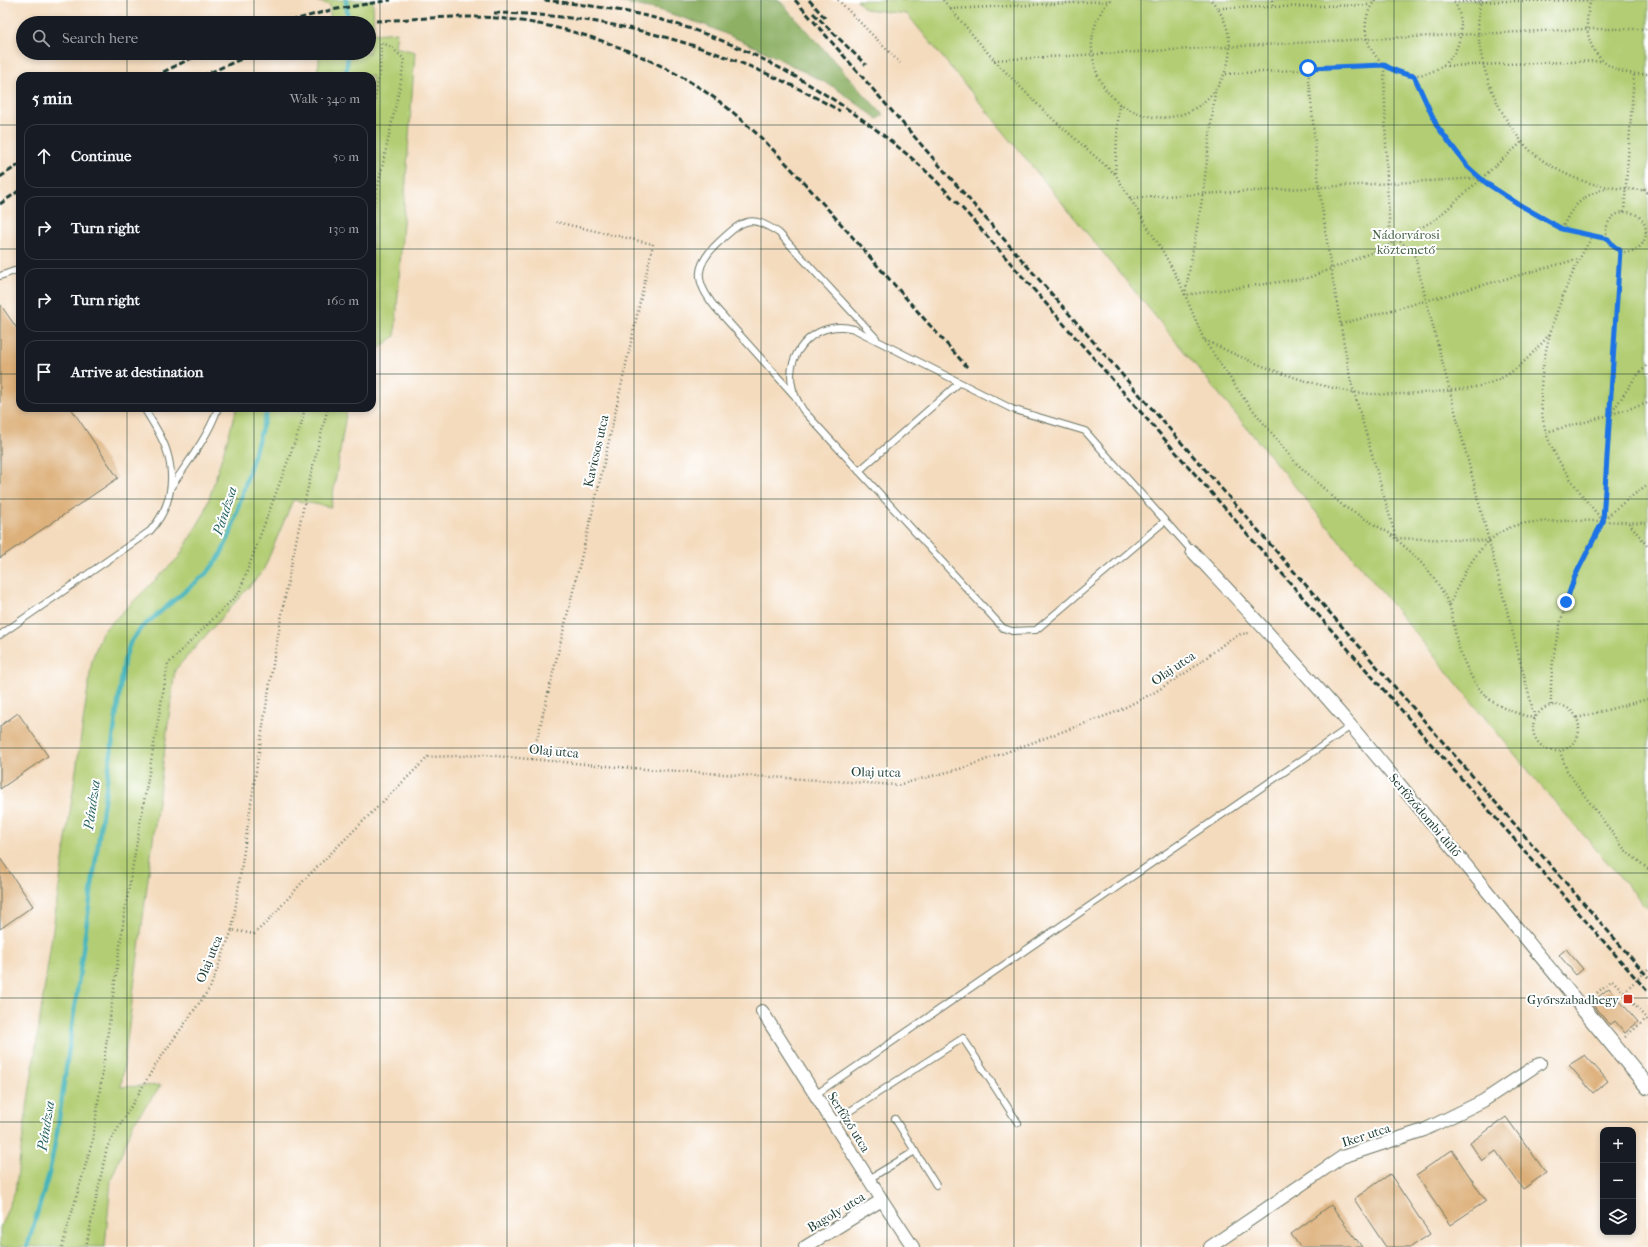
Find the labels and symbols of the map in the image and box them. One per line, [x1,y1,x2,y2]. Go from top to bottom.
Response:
route start [1299,59,1317,77]
park label: Nádorvárosi köztemető [1372,227,1440,257]
street label: Kavicsos utca [580,412,612,489]
water label: Pándzsa [209,484,241,539]
route end [1557,593,1575,611]
street label: Olaj utca [1148,647,1199,688]
street label: Olaj utca [529,741,580,761]
street label: Olaj utca [851,764,902,780]
street label: Serfőződombi dűlő [1386,770,1464,860]
water label: Pándzsa [80,779,104,832]
street label: Olaj utca [193,932,226,985]
place label: Győrszabadhegy [1527,992,1620,1007]
marker: Győrszabadhegy [1622,993,1634,1005]
street label: Serfőző utca [825,1089,874,1156]
water label: Pándzsa [34,1100,58,1153]
street label: Iker utca [1340,1120,1393,1150]
street label: Bagoly utca [804,1188,868,1235]

